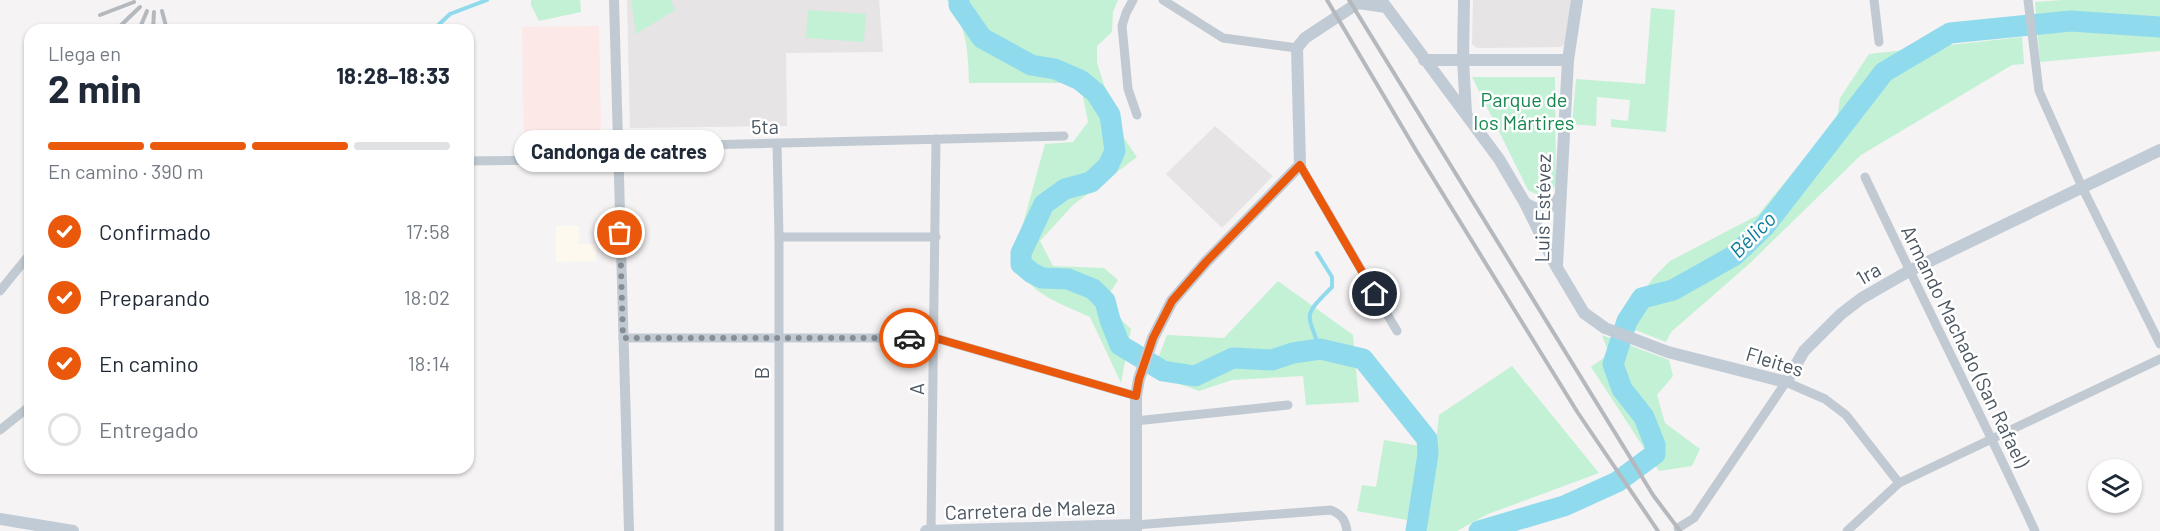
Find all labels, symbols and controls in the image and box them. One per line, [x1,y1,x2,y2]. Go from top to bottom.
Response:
text: Llega en [48,41,121,65]
text: 18:28–18:33 [336,62,450,88]
text: 2 min [48,64,141,111]
park label: Parque de los Mártires [1474,87,1574,134]
street label: 5ta [751,114,779,138]
callout: Candonga de catres [515,131,725,173]
text: Candonga de catres [531,139,707,163]
street label: Luis Estévez [1529,153,1555,263]
text: En camino · 390 m [48,159,203,183]
water label: Bélico [1724,206,1780,262]
pin [594,207,645,258]
icon: check [48,215,81,248]
icon: bag [603,216,636,249]
text: Confirmado [99,218,211,244]
text: 17:58 [406,219,450,243]
street label: Armando Machado (San Rafael) [1897,221,2035,472]
street label: 1ra [1851,256,1885,290]
pin [1349,268,1400,319]
icon: home [1358,277,1391,310]
icon: check [48,281,81,314]
text: Preparando [99,284,210,310]
text: 18:02 [404,285,450,309]
courier [879,308,939,368]
icon: car [893,322,926,355]
street label: Fleites [1743,341,1807,381]
icon: check [48,347,81,380]
text: En camino [99,350,199,376]
text: 18:14 [408,351,450,375]
street label: B [749,367,773,379]
street label: A [904,383,928,395]
text: Entregado [99,416,199,442]
map controls [2088,459,2142,513]
button: layers [2088,459,2142,513]
street label: Carretera de Maleza [944,494,1116,524]

